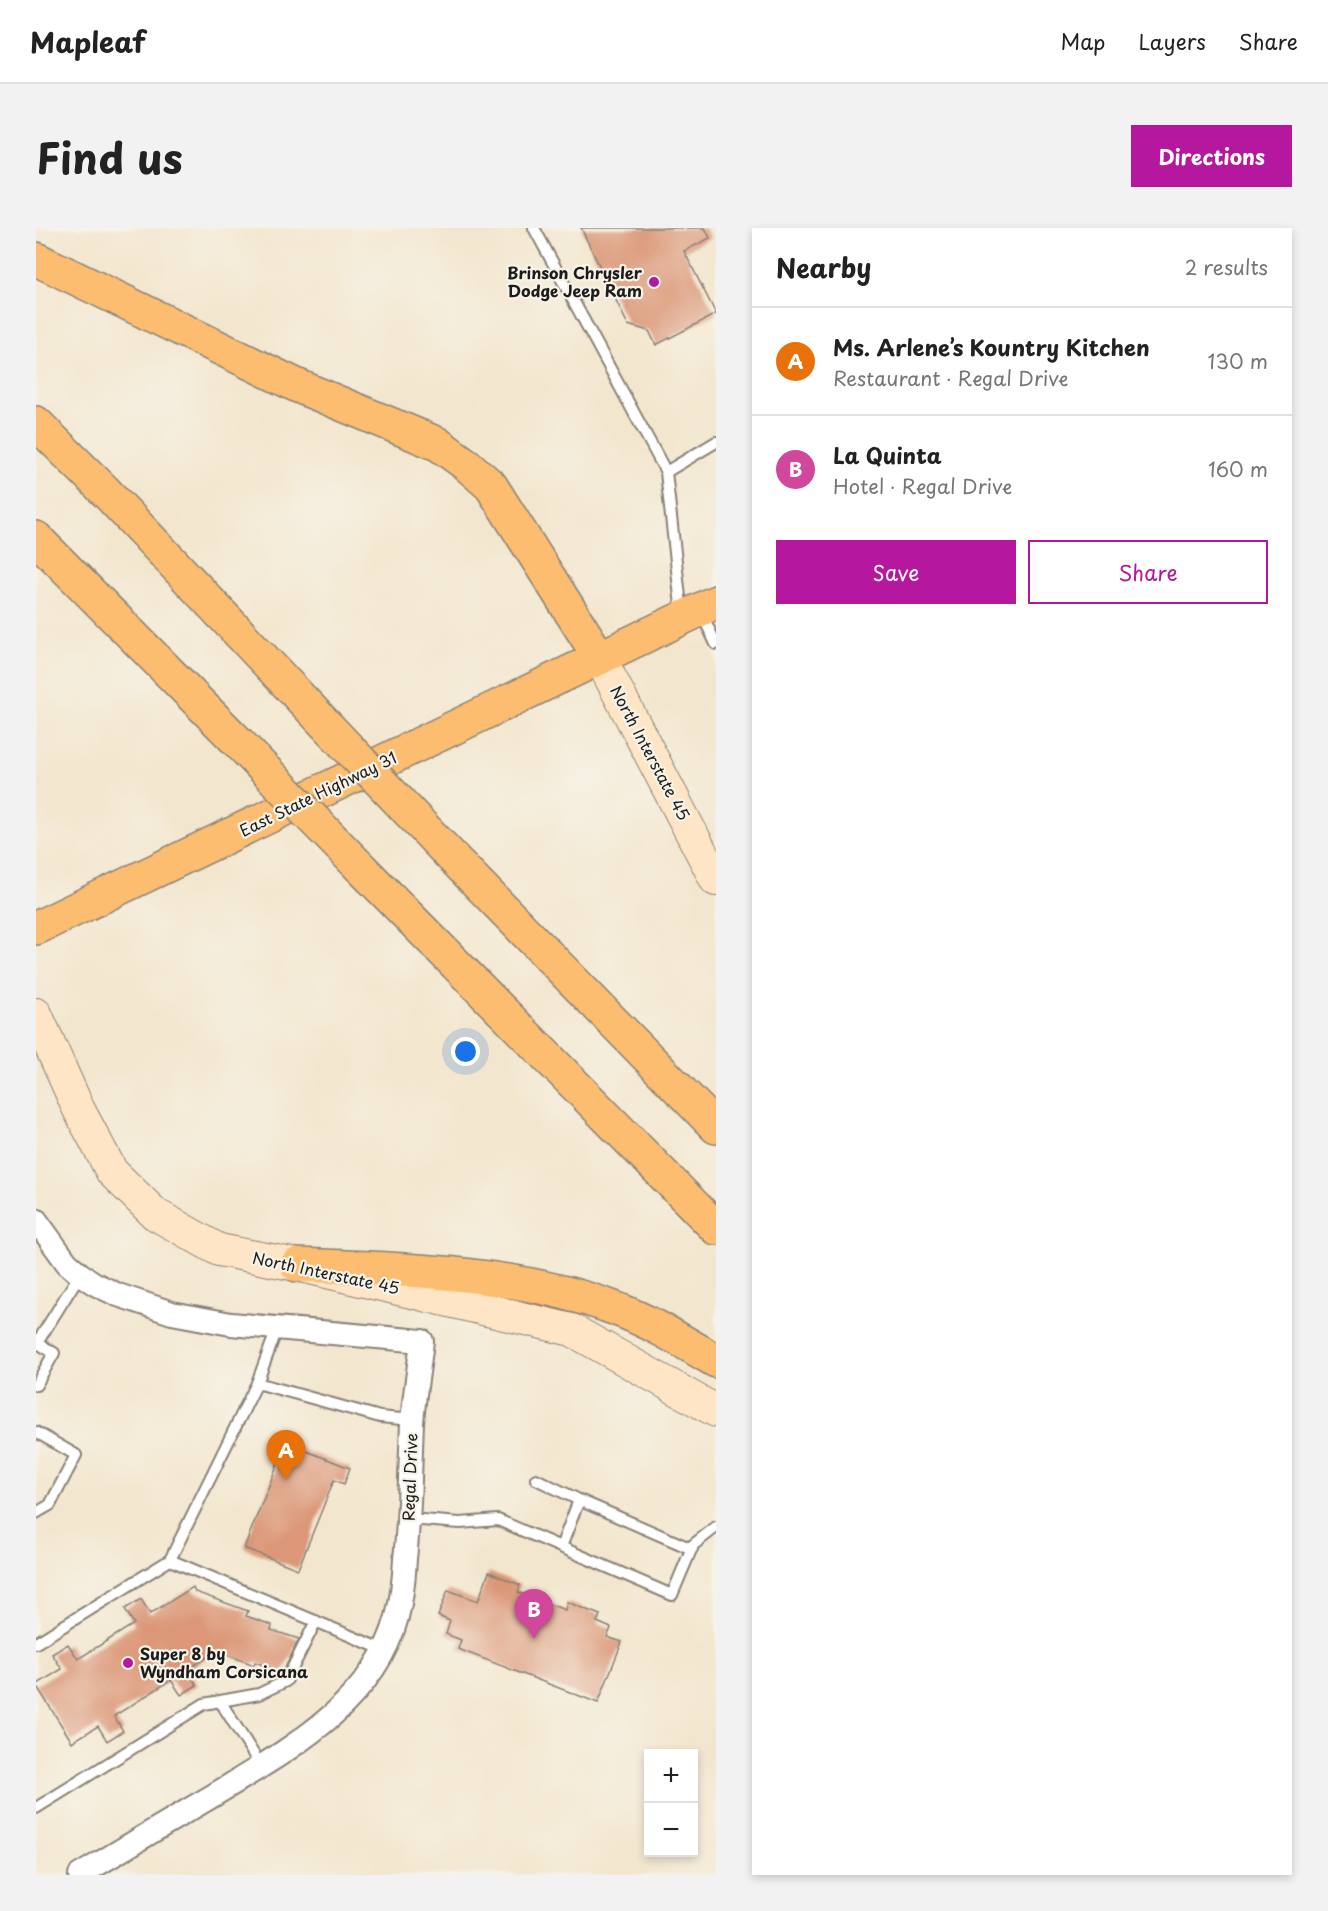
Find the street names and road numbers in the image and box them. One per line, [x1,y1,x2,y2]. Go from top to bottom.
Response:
street label: North Interstate 45 [605,681,697,824]
street label: East State Highway 31 [235,745,400,842]
street label: North Interstate 45 [250,1245,402,1299]
street label: Regal Drive [395,1433,423,1521]

